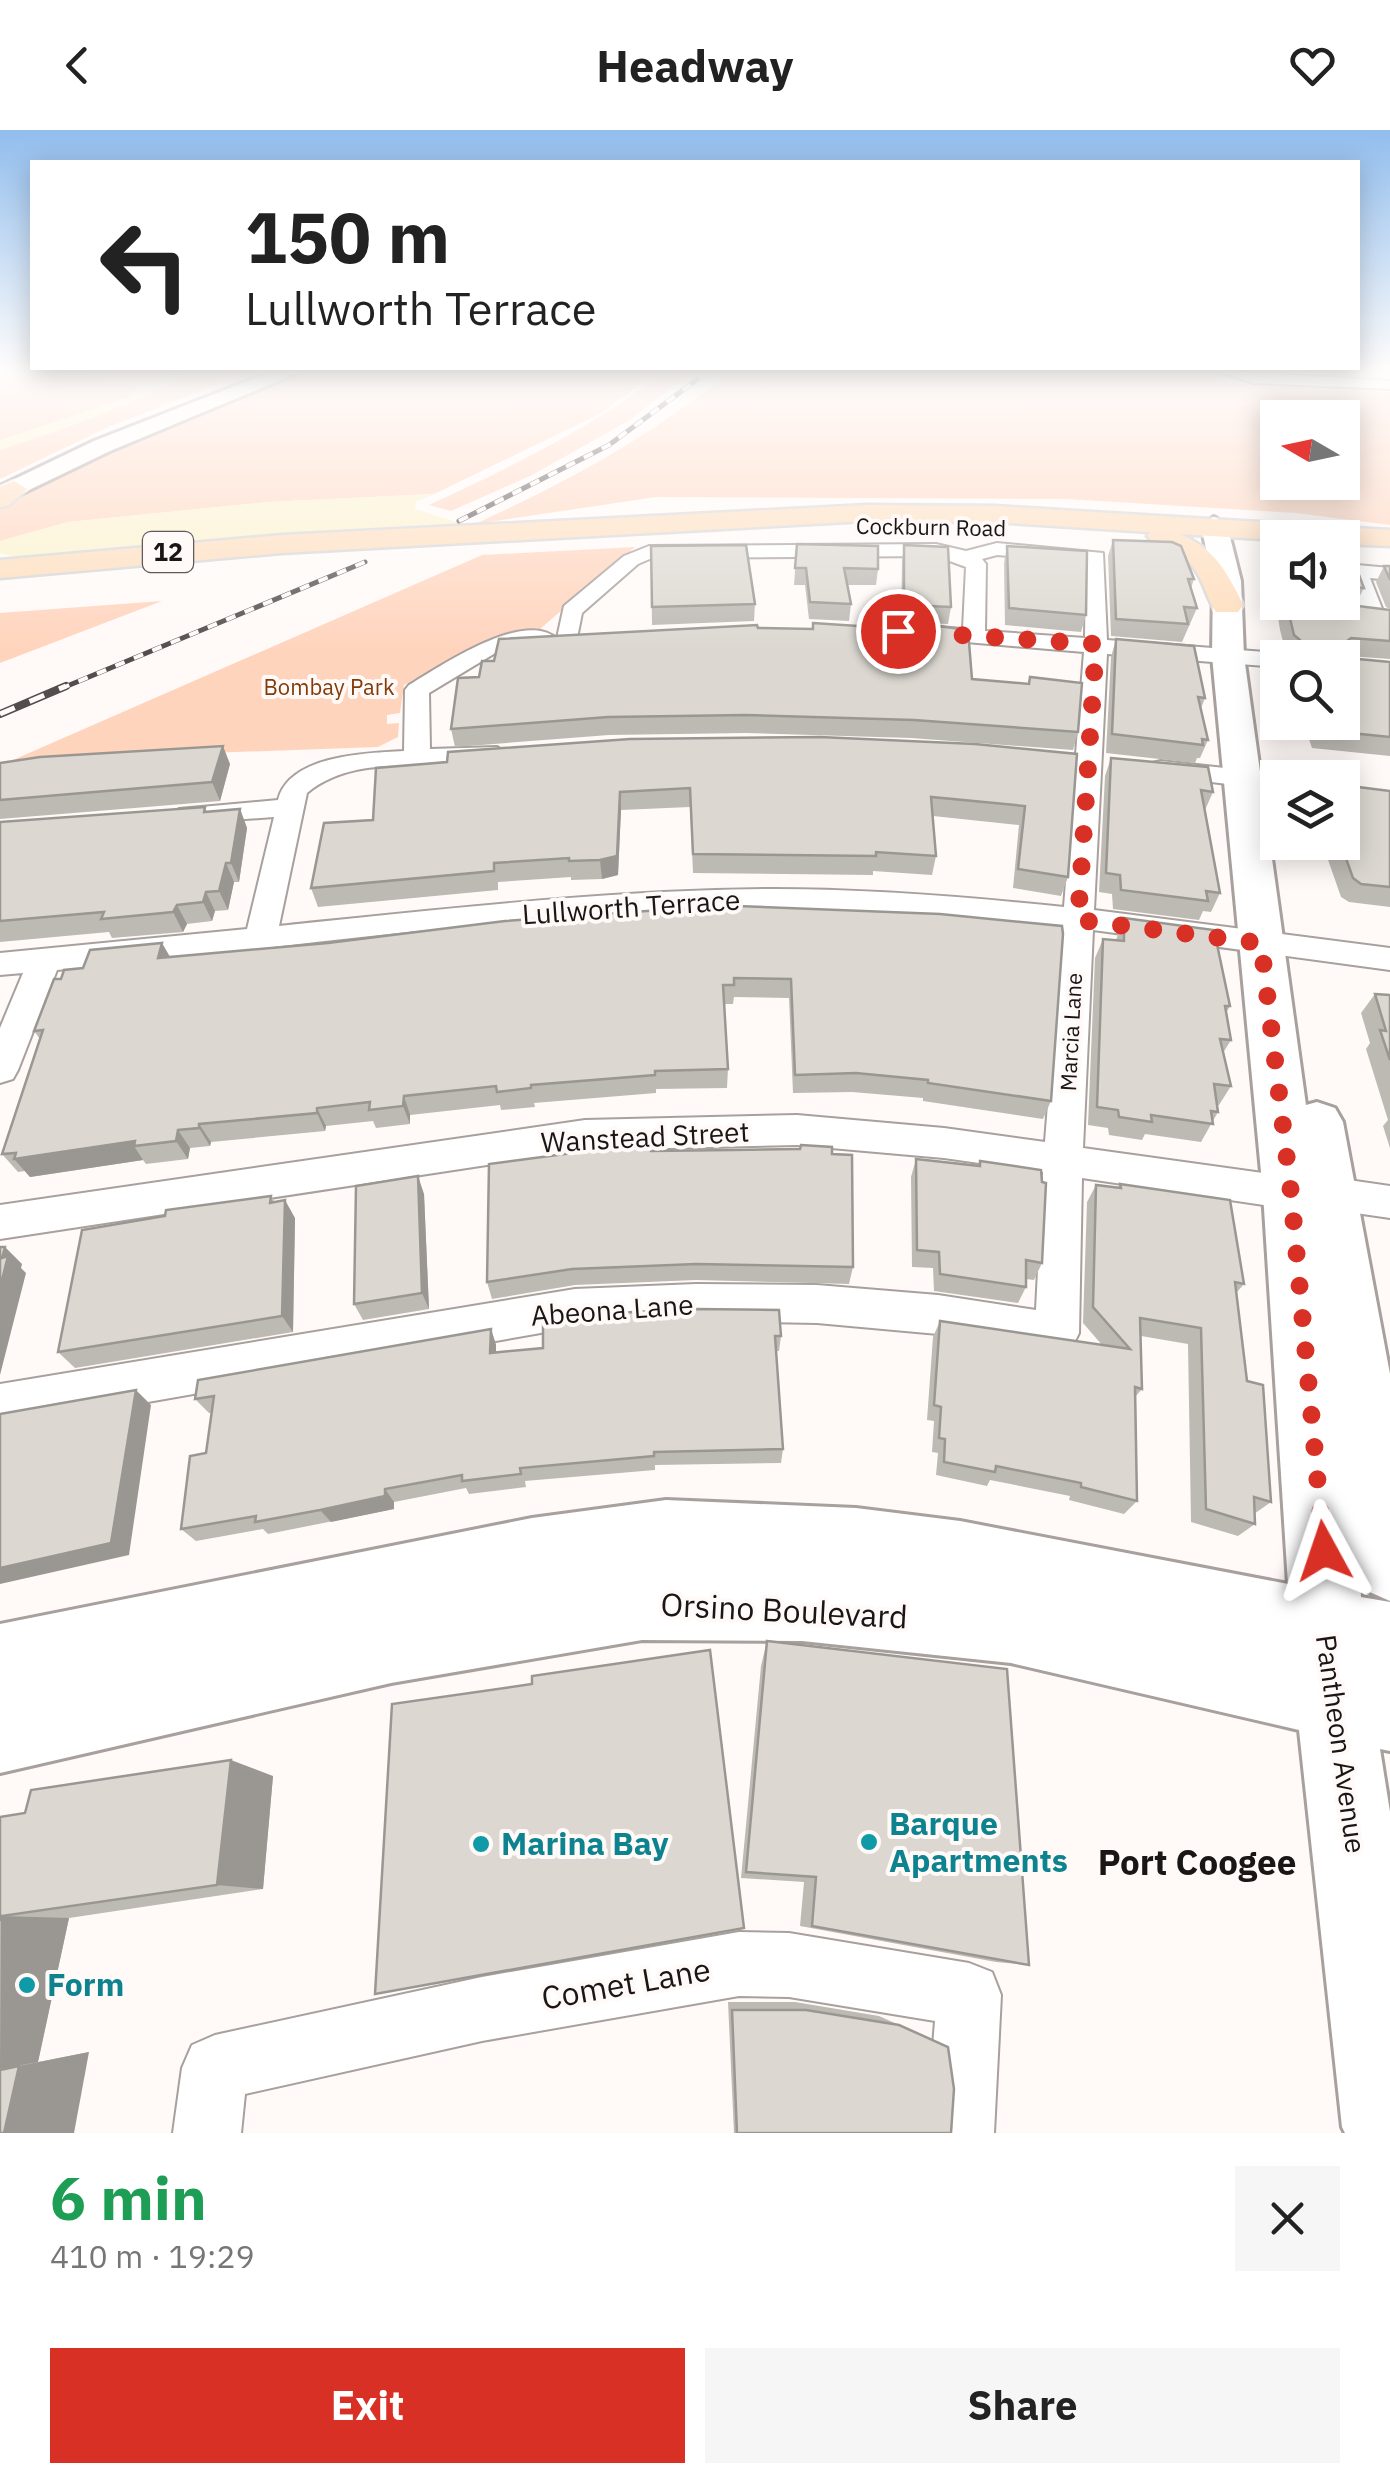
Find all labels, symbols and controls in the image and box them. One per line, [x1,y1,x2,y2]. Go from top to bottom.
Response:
text: Headway [596,36,794,94]
icon: back [50,38,105,93]
icon: heart [1285,38,1340,93]
text: 150 m [245,191,450,282]
icon: left [80,200,210,330]
text: Lullworth Terrace [245,279,596,337]
north arrow [1260,400,1360,500]
map controls [1260,400,1360,860]
street label: Cockburn Road [856,511,1006,542]
button: sound [1260,520,1360,620]
road number: 12 [143,532,193,572]
pin [856,589,941,674]
icon: arrive [871,604,926,659]
button: search [1260,640,1360,740]
park label: Bombay Park [264,672,395,701]
button: layers [1260,760,1360,860]
street label: Lullworth Terrace [521,880,741,933]
street label: Marcia Lane [1053,972,1088,1092]
street label: Wanstead Street [540,1113,750,1160]
street label: Abeona Lane [529,1285,695,1334]
position arrow [1272,1499,1376,1603]
street label: Orsino Boulevard [659,1583,909,1637]
street label: Pantheon Avenue [1308,1632,1375,1856]
place label: Barque Apartments [889,1802,1068,1881]
place label: Marina Bay [501,1822,669,1864]
marker: Barque Apartments [858,1831,880,1853]
marker: Marina Bay [470,1833,492,1855]
district label: Port Coogee [1098,1839,1296,1885]
street label: Comet Lane [538,1947,714,2019]
place label: Form [47,1963,124,2005]
marker: Form [16,1974,38,1996]
text: 6 min [50,2158,207,2237]
button: close [1235,2166,1340,2271]
text: 410 m · 19:29 [50,2235,255,2277]
button: Exit [50,2348,685,2463]
button: Share [705,2348,1340,2463]

